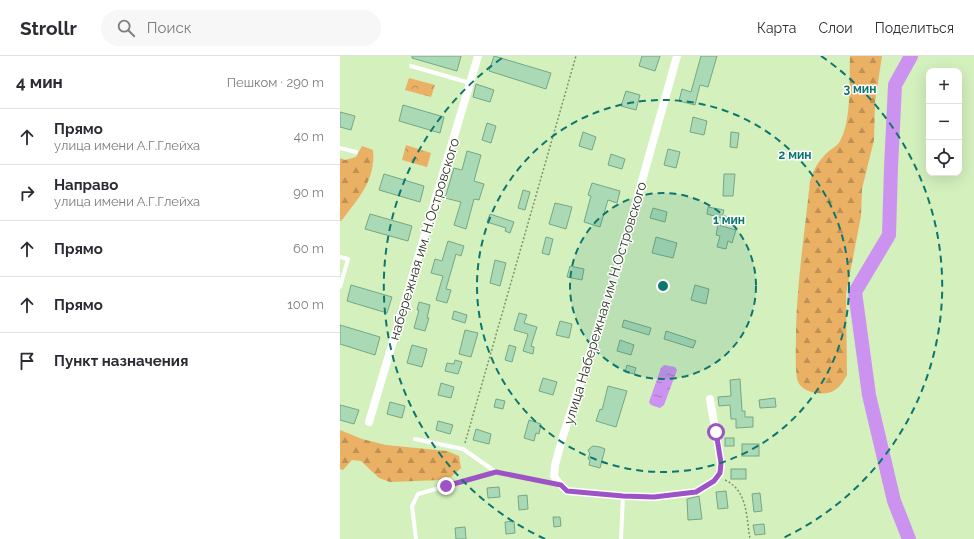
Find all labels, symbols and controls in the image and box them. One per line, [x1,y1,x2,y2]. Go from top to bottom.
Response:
search box [101,10,381,46]
text: Strollr [20,17,77,39]
icon: search [115,17,137,39]
text: Поиск [147,19,191,37]
text: Карта [757,20,796,36]
text: Слои [818,20,853,36]
text: Поделиться [875,20,954,36]
map controls [926,68,962,176]
button: + [926,68,962,104]
text: 4 мин [16,72,63,92]
text: Пешком · 290 m [227,75,324,90]
text: 3 мин [844,82,876,96]
button: − [926,104,962,140]
text: Прямо [54,120,103,138]
icon: ahead [16,126,38,148]
text: 40 m [294,129,324,144]
street label: набережная им. Н.Островского [386,136,462,342]
text: улица имени А.Г.Глейха [54,138,200,153]
button: locate [926,140,962,176]
text: 2 мин [778,148,812,162]
text: Направо [54,176,118,194]
street label: улица Набережная им Н.Островского [560,180,650,426]
icon: right [16,182,38,204]
text: 90 m [293,185,324,200]
text: улица имени А.Г.Глейха [54,194,200,209]
text: 1 мин [713,213,745,227]
icon: ahead [16,238,38,260]
text: Прямо [54,240,103,258]
text: 60 m [293,241,324,256]
centre of rings [656,279,670,293]
icon: ahead [16,294,38,316]
text: Прямо [54,296,103,314]
text: 100 m [287,297,324,312]
icon: arrive [16,350,38,372]
text: Пункт назначения [54,352,188,370]
route start [707,423,725,441]
route end [437,477,455,495]

